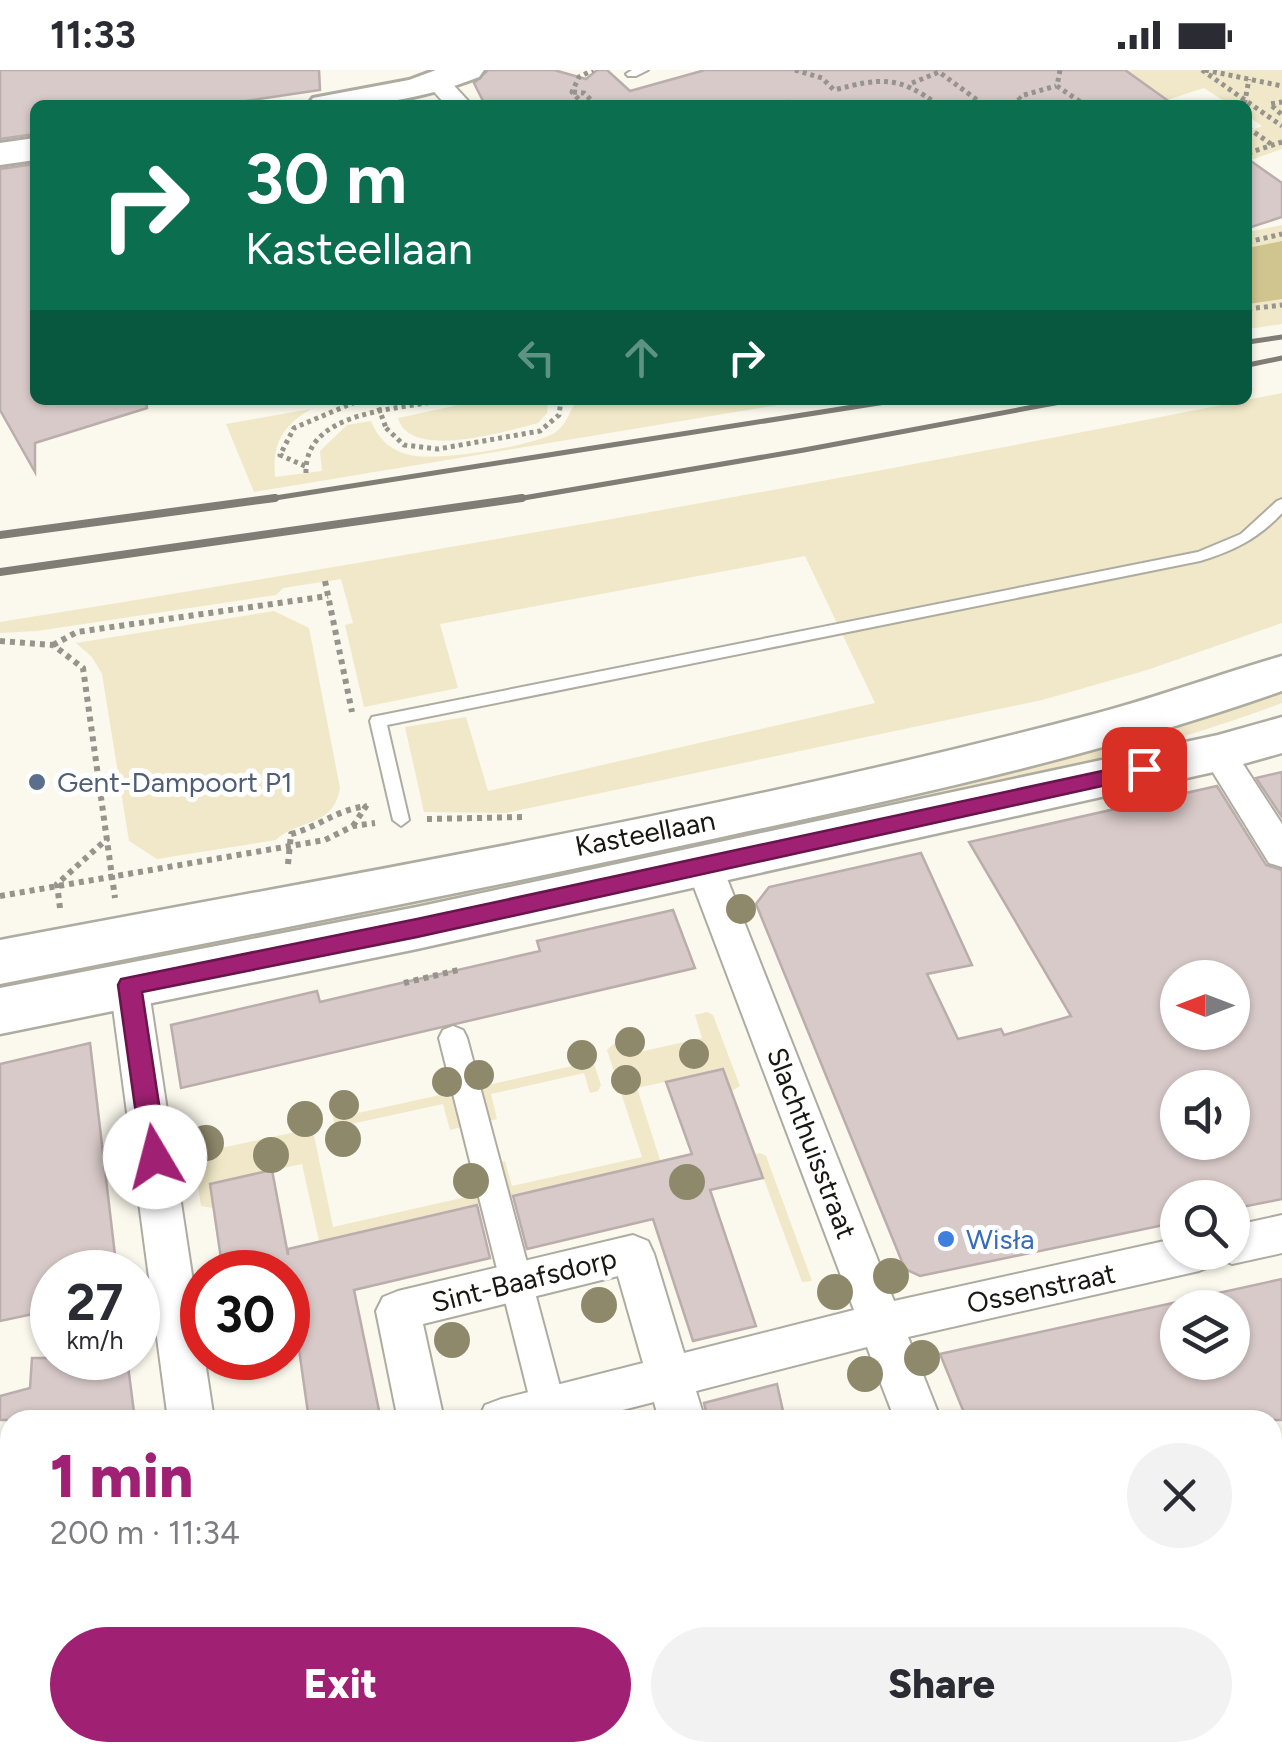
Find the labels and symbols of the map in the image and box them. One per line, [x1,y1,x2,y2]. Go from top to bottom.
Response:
pin [1102,727,1187,812]
place label: Gent-Dampoort P1 [57,765,293,799]
marker: Gent-Dampoort P1 [26,771,48,793]
street label: Kasteellaan [572,803,718,863]
north arrow [1160,960,1250,1050]
street label: Slachthuisstraat [760,1043,864,1243]
position arrow [103,1105,207,1209]
place label: Wisła [966,1222,1035,1256]
marker: Wisła [935,1228,957,1250]
street label: Sint-Baafsdorp [428,1241,620,1319]
speed limit sign: 30 [180,1250,310,1380]
street label: Ossenstraat [964,1256,1118,1320]

